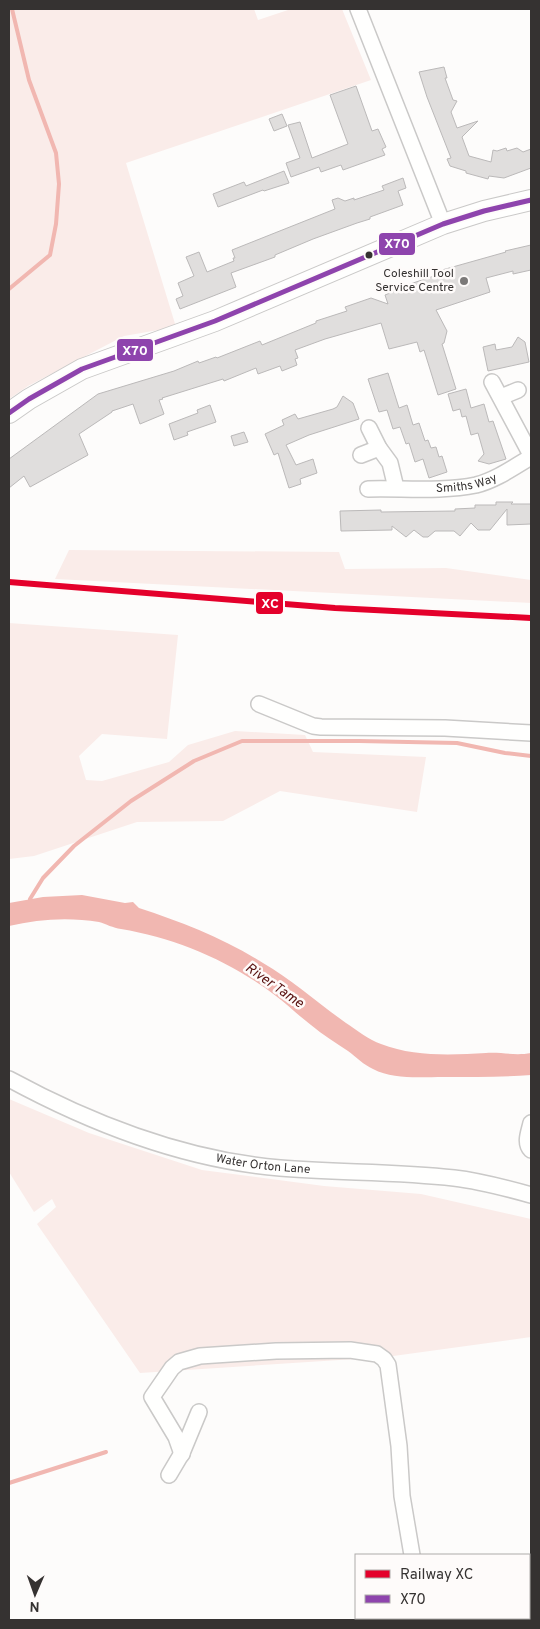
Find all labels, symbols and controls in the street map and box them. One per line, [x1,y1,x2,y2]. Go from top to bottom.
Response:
line badge: X70 [378,232,416,256]
text: X70 [384,236,410,253]
unlabelled marker [364,250,374,260]
place label: Coleshill Tool Service Centre [375,266,454,296]
marker: Coleshill Tool Service Centre [458,275,470,287]
line badge: X70 [116,338,154,362]
text: X70 [122,343,148,360]
street label: Smiths Way [436,470,500,497]
line badge: XC [255,591,284,615]
text: XC [261,596,279,613]
water label: River Tame [242,960,307,1013]
street label: Water Orton Lane [214,1151,311,1178]
legend [355,1554,530,1619]
text: Railway XC [400,1566,473,1585]
north arrow [10,1569,60,1619]
text: X70 [400,1591,426,1610]
text: N [29,1597,40,1614]

